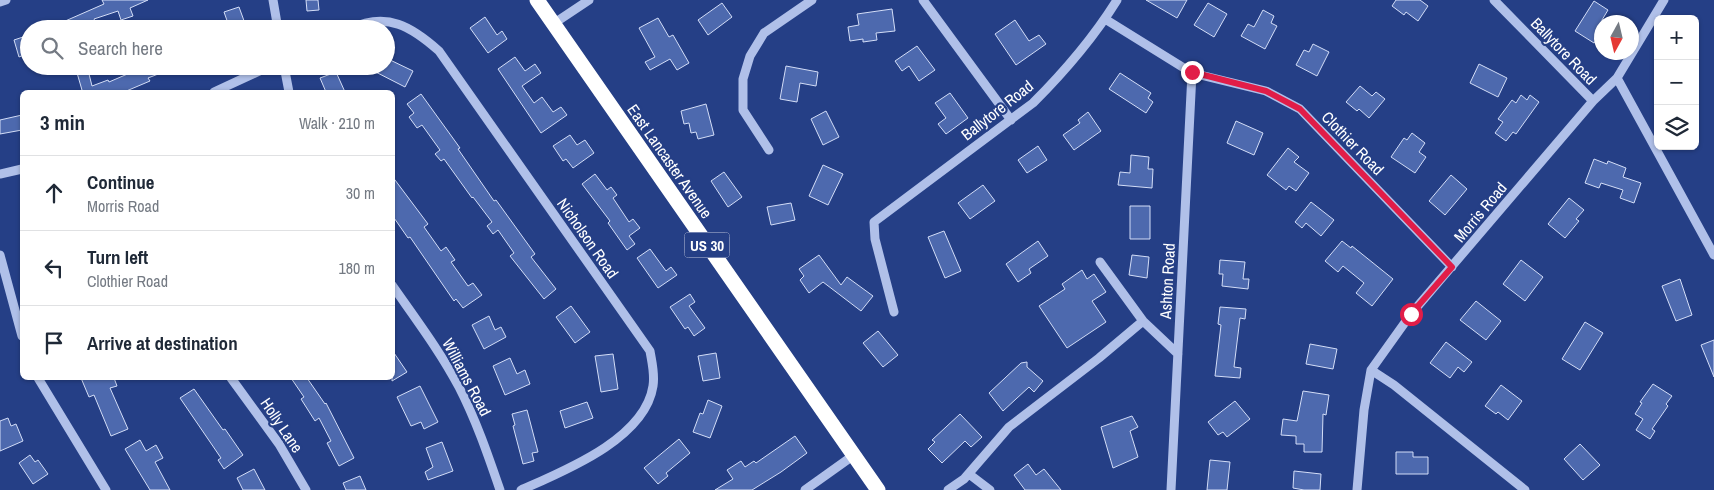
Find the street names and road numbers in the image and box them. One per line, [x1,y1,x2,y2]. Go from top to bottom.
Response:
street label: Ballytore Road [1526,12,1602,90]
street label: Ballytore Road [956,75,1038,145]
street label: East Lancaster Avenue [622,100,718,222]
street label: Clothier Road [1317,106,1389,180]
street label: Morris Road [1448,177,1512,247]
street label: Nicholson Road [552,193,624,283]
road number: US 30 [684,232,730,258]
street label: Ashton Road [1154,243,1180,320]
street label: Williams Road [437,334,497,420]
street label: Holly Lane [256,393,308,457]

